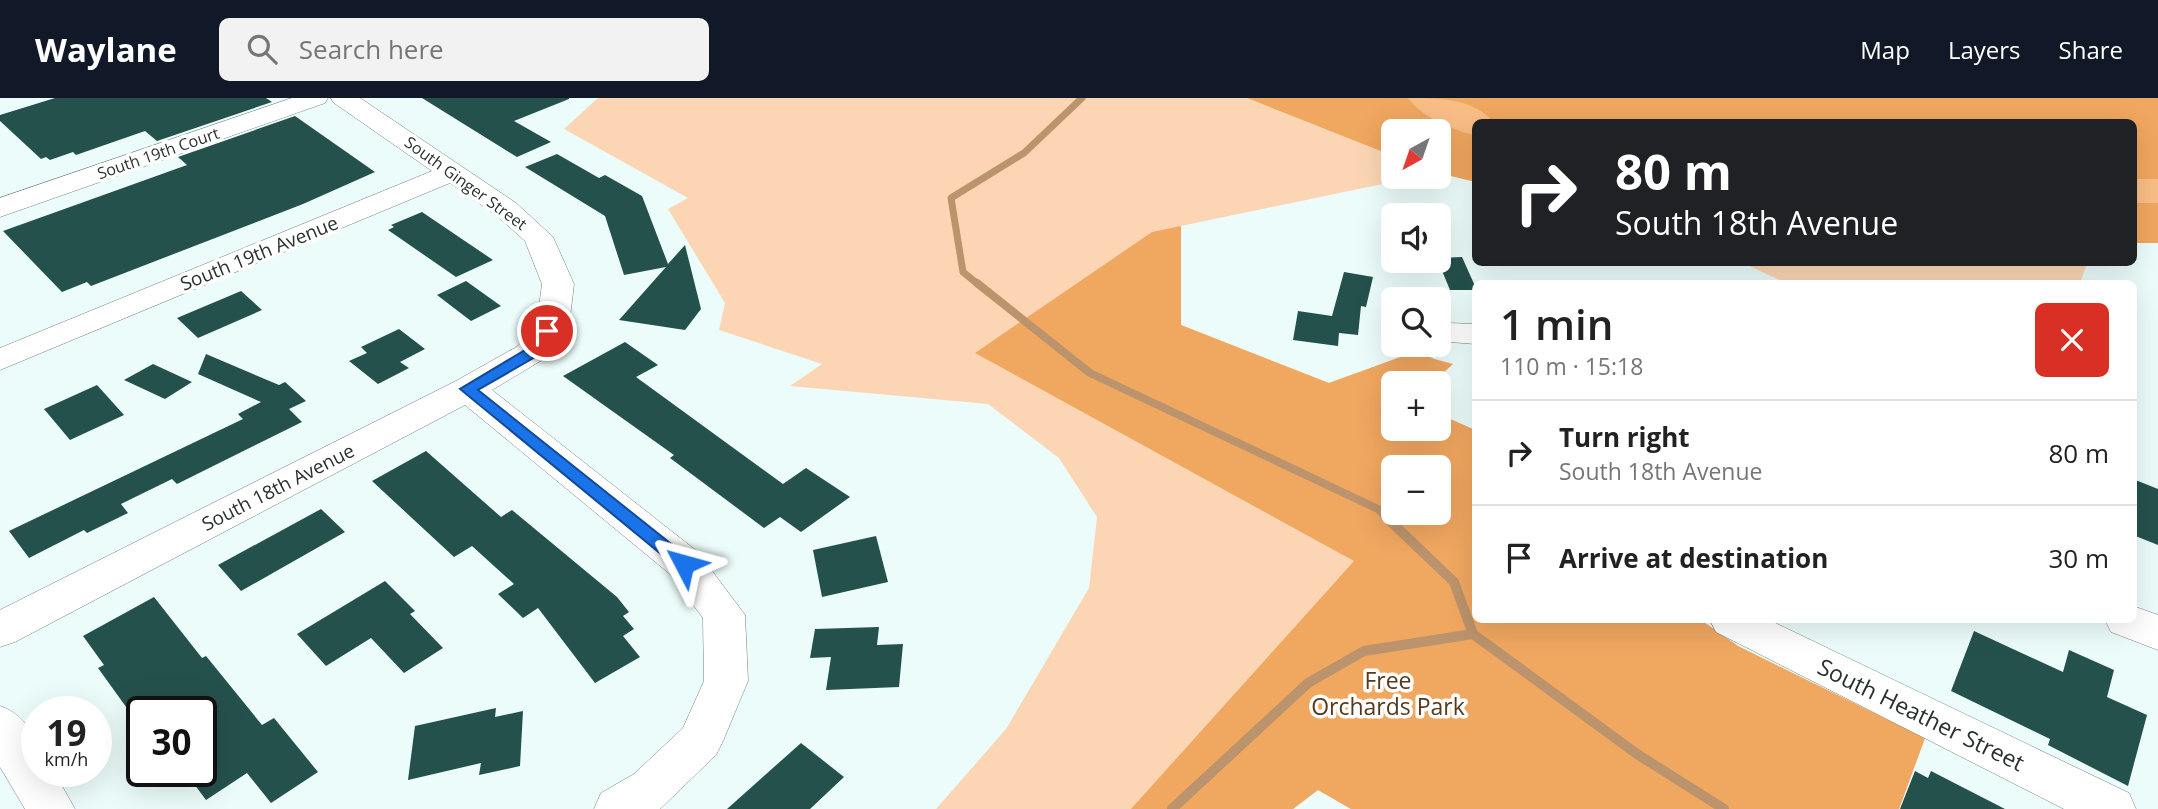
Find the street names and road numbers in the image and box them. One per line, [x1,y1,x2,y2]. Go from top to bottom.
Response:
street label: South 19th Court [94,122,222,184]
street label: South Ginger Street [400,131,532,235]
street label: South 19th Avenue [176,209,342,297]
street label: South 18th Avenue [197,437,359,537]
street label: South Heather Street [1813,650,2030,778]

